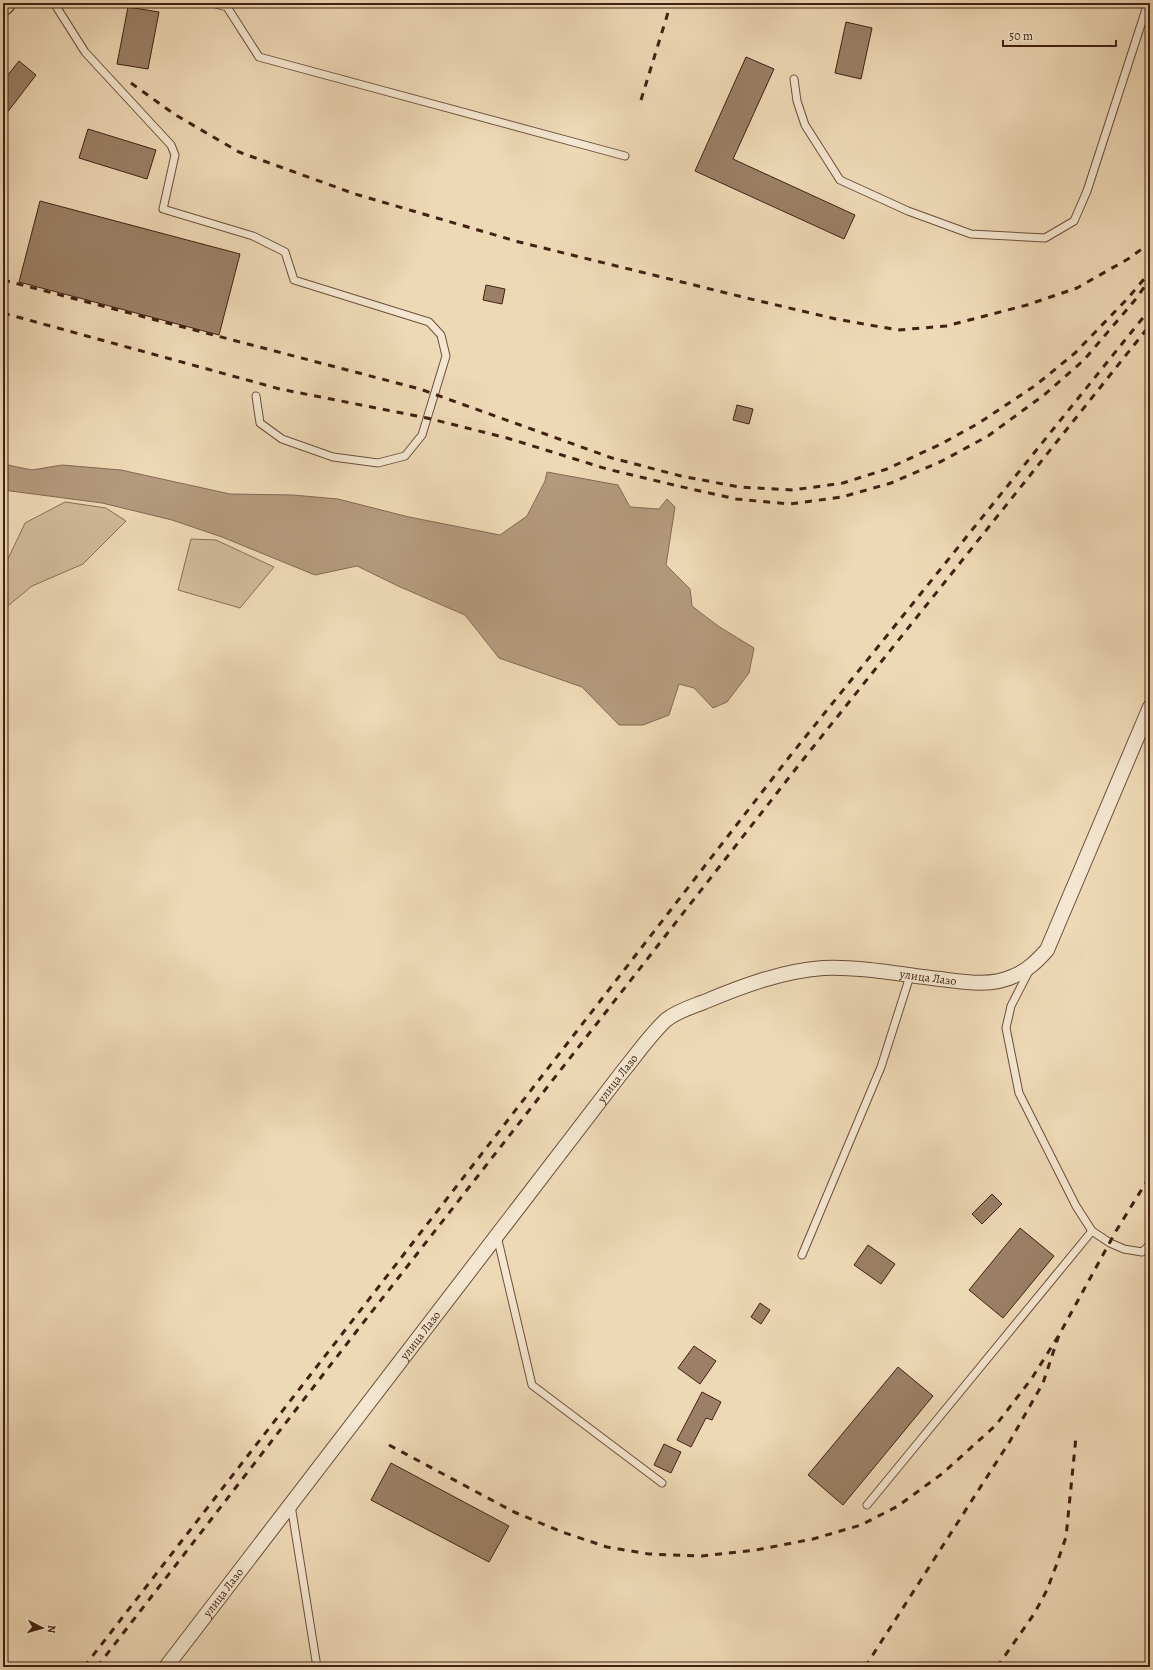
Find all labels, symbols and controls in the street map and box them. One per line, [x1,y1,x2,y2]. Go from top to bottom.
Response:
scale bar [1003,22,1116,48]
text: 50 m [1009,28,1033,44]
street label: улица Лазо [898,966,957,989]
street label: улица Лазо [593,1051,641,1107]
street label: улица Лазо [396,1308,444,1364]
street label: улица Лазо [199,1565,247,1621]
north arrow [22,1608,62,1648]
text: N [44,1624,59,1634]

